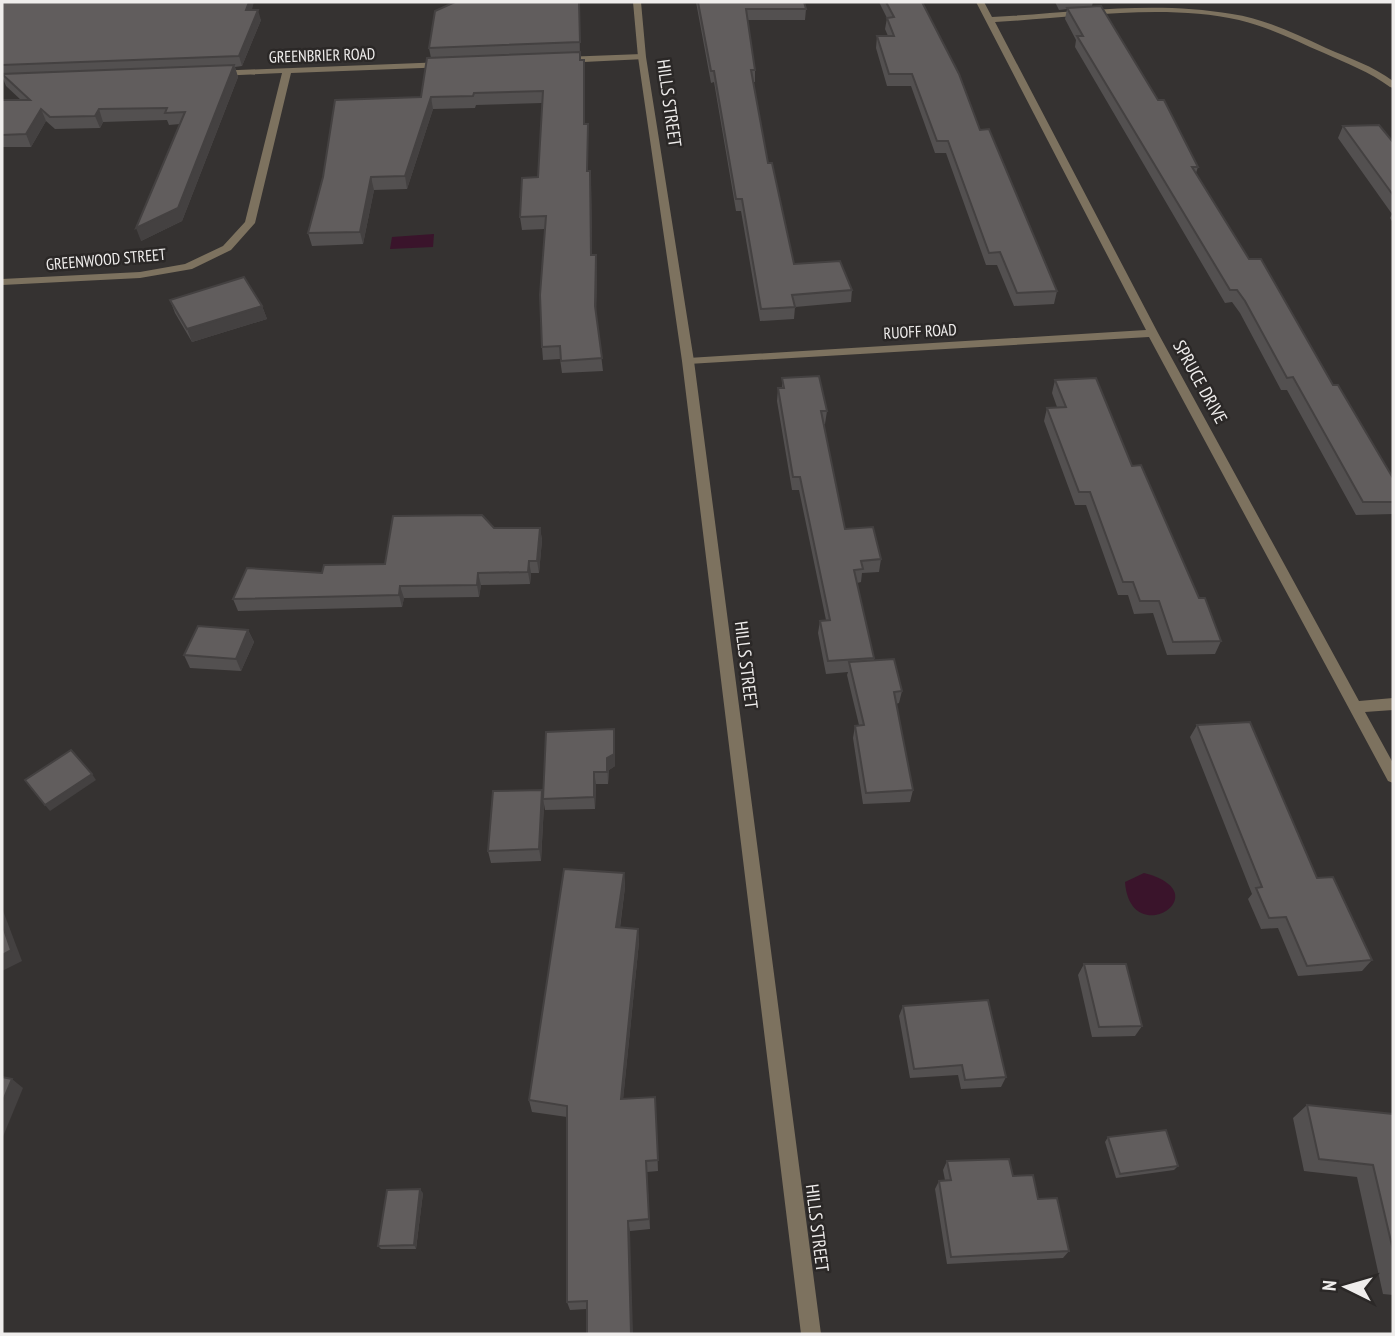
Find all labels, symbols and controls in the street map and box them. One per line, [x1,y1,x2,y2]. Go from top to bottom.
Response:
street label: GREENBRIER ROAD [268,43,376,67]
street label: HILLS STREET [652,58,687,148]
street label: GREENWOOD STREET [45,244,167,274]
street label: RUOFF ROAD [883,319,957,343]
street label: SPRUCE DRIVE [1168,336,1233,428]
street label: HILLS STREET [730,620,763,710]
street label: HILLS STREET [801,1183,834,1273]
north arrow [1311,1252,1381,1322]
text: N [1317,1279,1341,1292]

